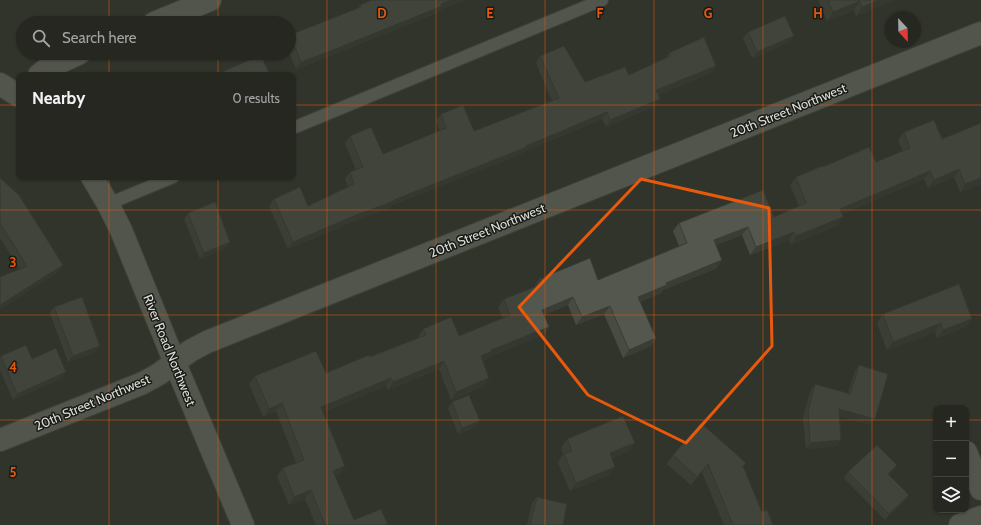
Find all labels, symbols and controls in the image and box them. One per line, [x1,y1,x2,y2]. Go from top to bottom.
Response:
text: D [377,5,387,21]
text: E [486,5,494,21]
text: F [597,5,604,21]
text: G [704,5,713,21]
text: H [813,5,823,21]
north arrow [885,12,921,48]
search box [16,16,296,60]
icon: search [30,27,52,49]
text: Search here [62,29,137,47]
street label: 20th Street Northwest [728,79,849,141]
text: Nearby [32,88,85,108]
text: 0 results [232,90,280,106]
street label: 20th Street Northwest [427,199,548,261]
text: 3 [9,254,17,270]
street label: River Road Northwest [140,292,200,409]
text: 4 [9,359,17,375]
street label: 20th Street Northwest [32,370,153,434]
map controls [933,405,969,513]
button: + [933,405,969,441]
button: − [933,441,969,477]
text: 5 [10,464,17,480]
button: layers [933,477,969,513]

